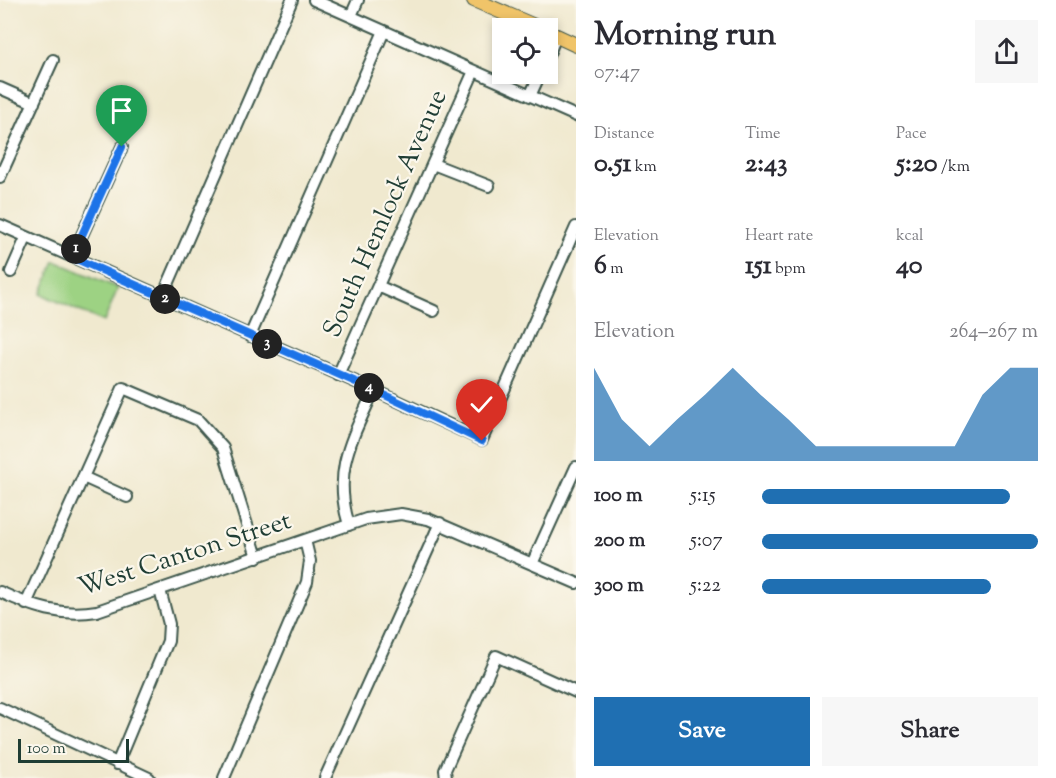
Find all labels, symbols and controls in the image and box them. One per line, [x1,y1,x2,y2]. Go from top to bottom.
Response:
text: Morning run [594,12,776,60]
map controls [492,18,558,84]
button: locate [492,18,558,84]
button: share [975,20,1038,83]
text: 07:47 [594,59,640,88]
street label: South Hemlock Avenue [315,84,457,344]
pin [96,85,147,147]
icon: arrive [105,94,138,127]
text: Distance [594,123,654,146]
text: Time [745,123,781,146]
text: Pace [896,123,927,146]
text: 0.51 [594,146,631,183]
text: 2:43 [745,146,788,183]
text: 5:20 [896,146,938,183]
text: km [631,156,657,179]
text: /km [938,156,970,179]
text: Elevation [594,225,659,248]
text: Heart rate [745,225,813,248]
text: kcal [896,225,924,248]
pin: 1 [61,234,91,264]
text: 1 [73,237,79,260]
text: 6 [594,248,607,285]
text: 151 [745,248,772,285]
text: 40 [896,248,923,285]
text: m [607,258,624,281]
text: bpm [772,258,806,281]
pin: 2 [150,284,180,314]
text: 2 [161,287,169,310]
text: Elevation [594,318,675,347]
text: 264–267 m [949,318,1038,347]
pin: 3 [252,329,282,359]
text: 3 [264,332,270,355]
pin: 4 [354,373,384,403]
text: 4 [365,376,373,399]
pin [456,379,507,441]
icon: check [465,388,498,421]
text: 100 m [594,482,643,511]
text: 5:15 [690,482,716,511]
street label: West Canton Street [74,503,296,607]
text: 200 m [594,527,645,556]
text: 5:07 [690,527,722,556]
text: 300 m [594,572,644,601]
text: 5:22 [690,572,721,601]
button: Save [594,697,810,766]
button: Share [822,697,1038,766]
scale bar [18,736,129,764]
text: 100 m [27,738,66,761]

